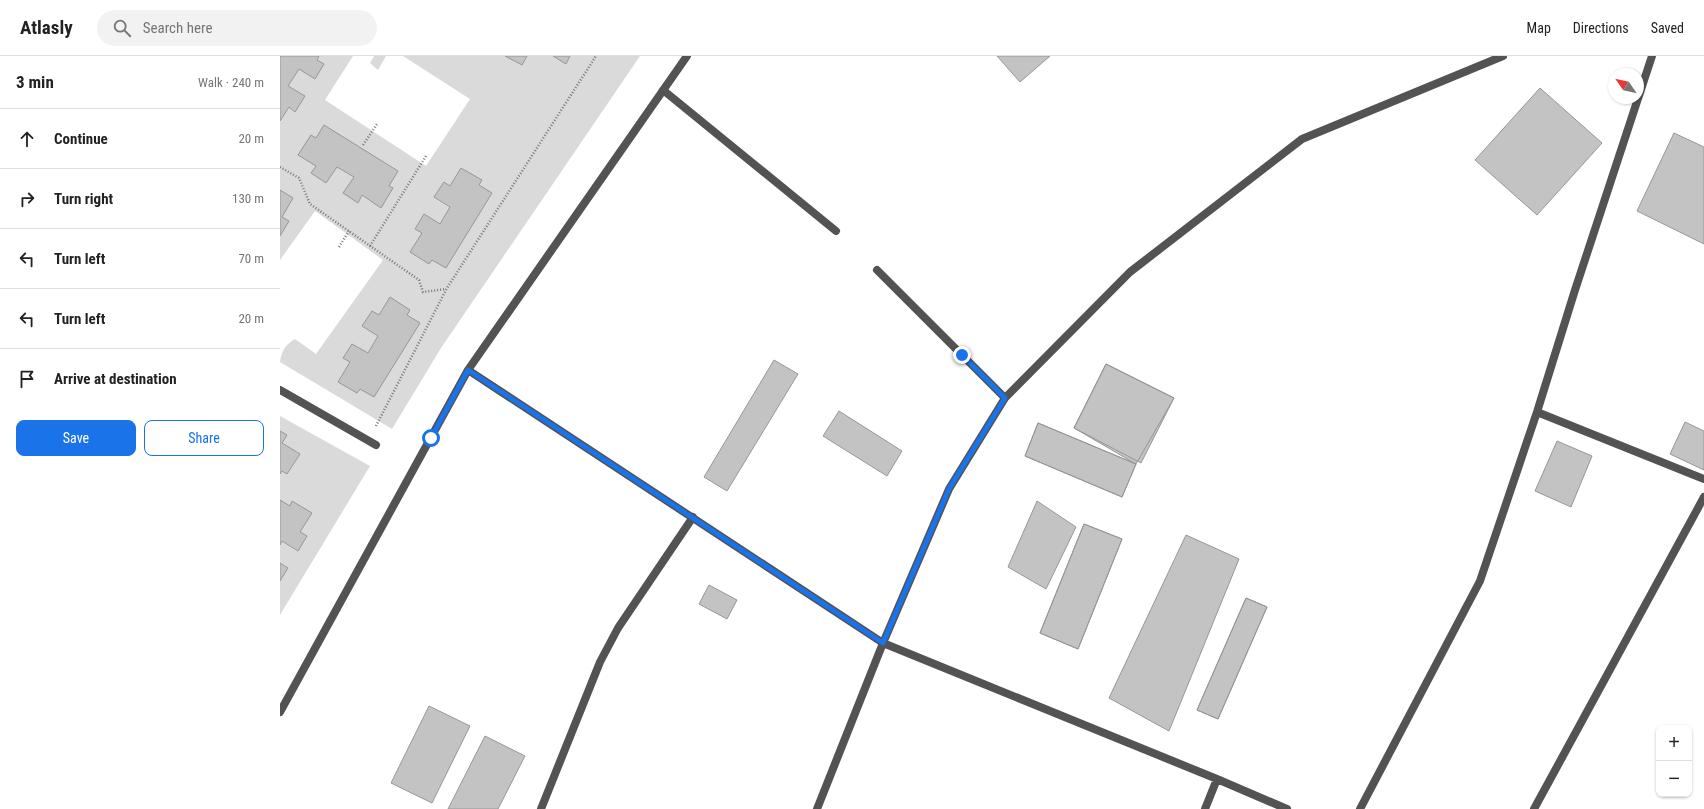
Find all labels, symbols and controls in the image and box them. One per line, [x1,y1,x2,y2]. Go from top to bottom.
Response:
search box [97,10,377,46]
text: Atlasly [20,16,73,39]
icon: search [111,17,133,39]
text: Search here [143,19,212,37]
text: Map [1527,20,1551,36]
text: Directions [1573,20,1629,36]
text: Saved [1651,20,1684,36]
north arrow [1608,68,1644,104]
text: 3 min [16,72,54,92]
text: Walk · 240 m [198,75,264,90]
icon: ahead [16,128,38,150]
text: Continue [54,130,108,148]
text: 20 m [238,131,264,146]
icon: right [16,188,38,210]
text: Turn right [54,190,113,208]
text: 130 m [232,191,264,206]
icon: left [16,248,38,270]
text: Turn left [54,250,105,268]
text: 70 m [238,251,264,266]
icon: left [16,308,38,330]
text: Turn left [54,310,105,328]
text: 20 m [238,311,264,326]
route end [953,346,971,364]
icon: arrive [16,368,38,390]
text: Arrive at destination [54,370,177,388]
button: Save [16,420,136,456]
button: Share [144,420,264,456]
route start [422,429,440,447]
map controls [1656,725,1692,797]
button: + [1656,725,1692,761]
button: − [1656,761,1692,797]

